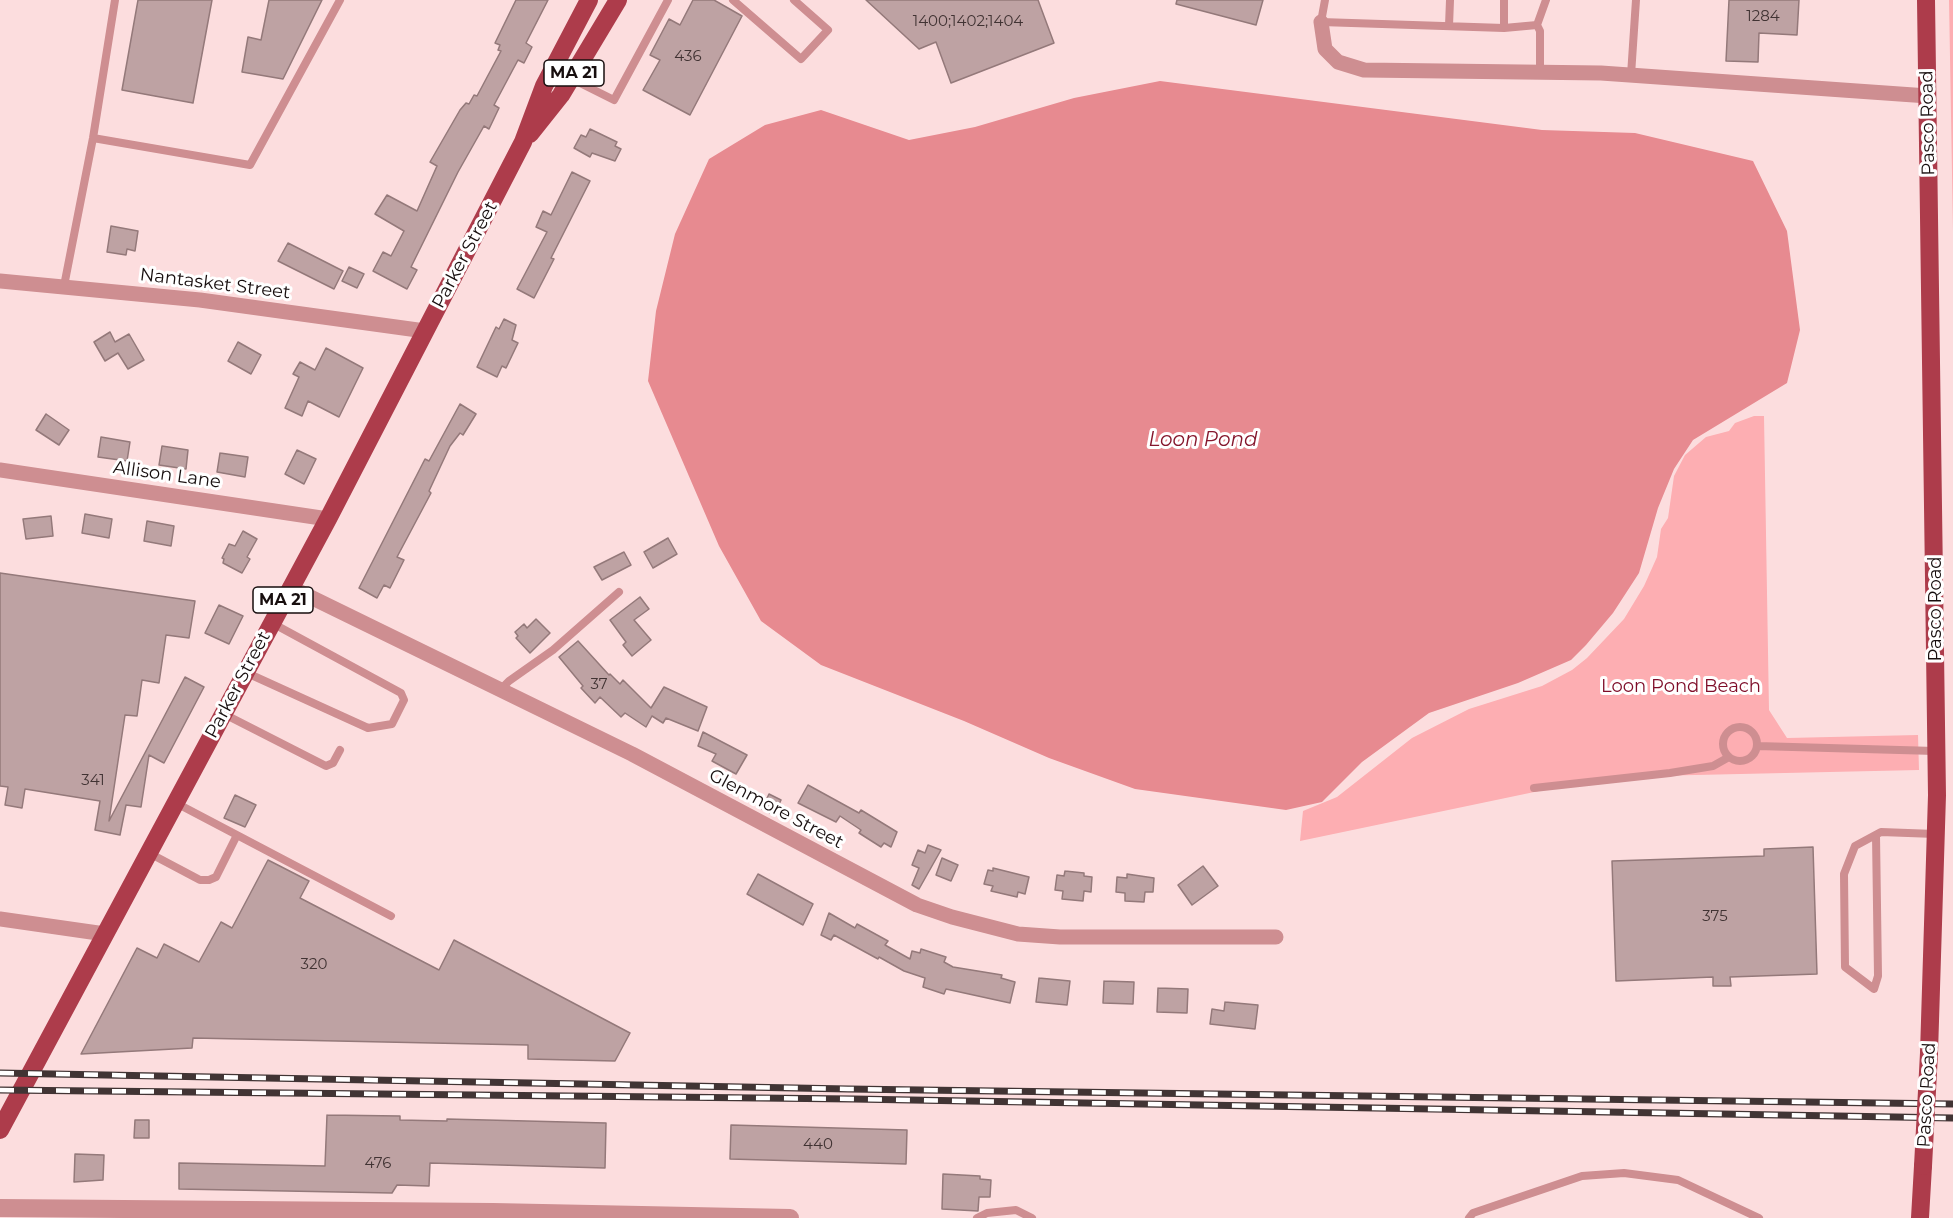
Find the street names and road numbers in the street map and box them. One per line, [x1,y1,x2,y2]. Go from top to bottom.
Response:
road number: MA 21 [544,60,604,86]
street label: Pasco Road [1916,70,1940,176]
street label: Parker Street [428,198,502,312]
street label: Nantasket Street [139,264,291,304]
street label: Allison Lane [112,457,222,493]
street label: Pasco Road [1925,556,1947,662]
road number: MA 21 [253,587,313,613]
street label: Parker Street [201,628,275,742]
street label: Glenmore Street [705,764,847,854]
street label: Pasco Road [1913,1042,1941,1148]

